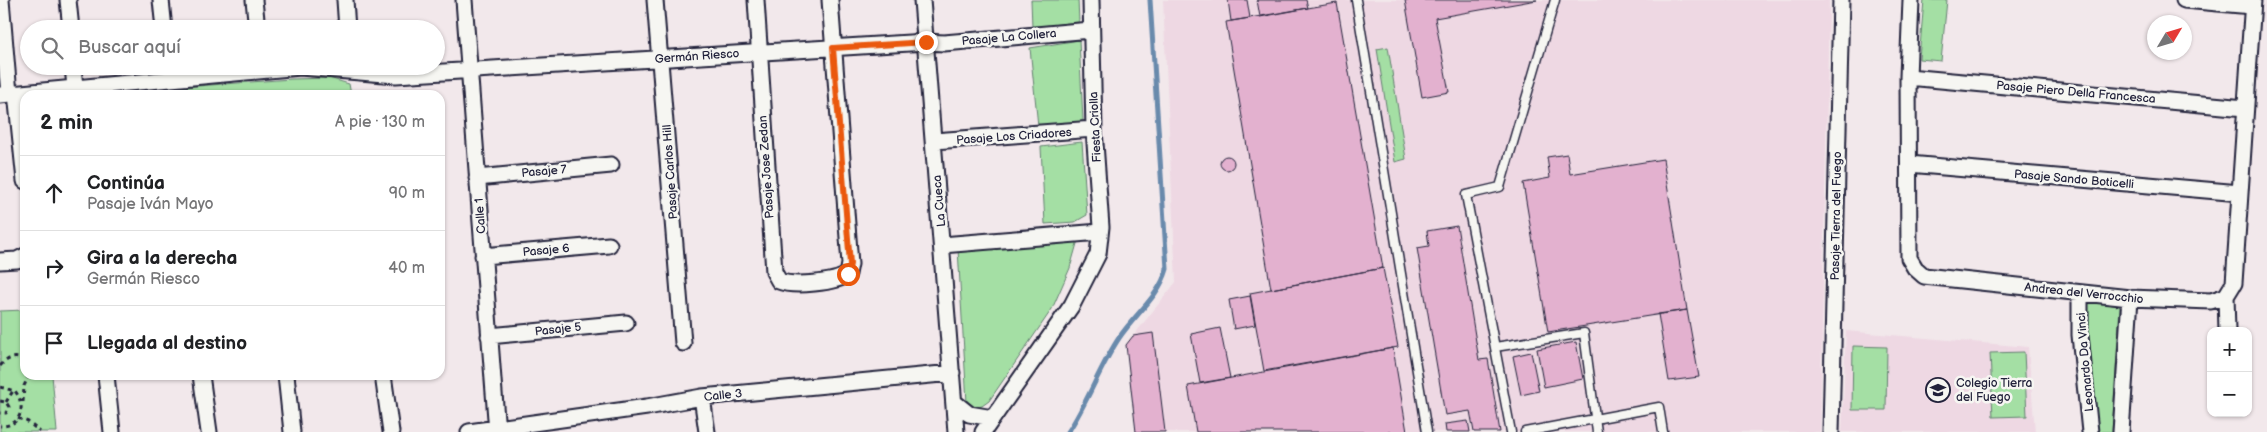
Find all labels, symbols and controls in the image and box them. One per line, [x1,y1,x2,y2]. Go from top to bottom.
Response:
north arrow [2147,15,2192,60]
search box [20,20,445,75]
street label: Pasaje La Collera [961,26,1057,49]
route end [915,31,938,54]
icon: search [38,34,66,62]
text: Buscar aquí [78,36,181,59]
street label: Germán Riesco [654,46,740,67]
street label: Pasaje Piero Della Francesca [1996,78,2156,107]
street label: Fiesta Criolla [1086,91,1105,163]
text: 2 min [40,110,93,135]
text: A pie · 130 m [335,113,425,132]
street label: Pasaje Jose Zedan [755,115,778,219]
street label: Pasaje Carlos Hill [660,124,681,220]
street label: Pasaje Los Criadores [956,125,1072,148]
street label: Pasaje Tierra del Fuego [1828,151,1845,281]
street label: Pasaje 7 [521,162,567,181]
street label: Pasaje Sando Boticelli [2013,167,2135,192]
text: Continúa [87,172,165,195]
street label: La Cueca [930,174,949,228]
icon: ahead [40,179,68,207]
text: 90 m [389,184,425,203]
text: Pasaje Iván Mayo [87,195,214,214]
street label: Calle 1 [472,198,489,234]
street label: Pasaje 6 [522,241,570,260]
text: Gira a la derecha [87,247,237,270]
icon: right [40,254,68,282]
text: 40 m [388,259,425,278]
route start [837,263,860,286]
text: Germán Riesco [87,270,200,289]
street label: Andrea del Verrocchio [2024,280,2144,307]
street label: Leonardo Da Vinci [2074,312,2097,412]
street label: Pasaje 5 [534,320,582,339]
map controls [2207,327,2252,417]
button: + [2207,327,2252,372]
icon: arrive [40,329,68,357]
text: Llegada al destino [87,332,247,355]
button: − [2207,372,2252,417]
place label: Colegio Tierra del Fuego [1956,376,2033,405]
school or university icon: Colegio Tierra del Fuego [1925,377,1951,403]
street label: Calle 3 [703,386,743,405]

